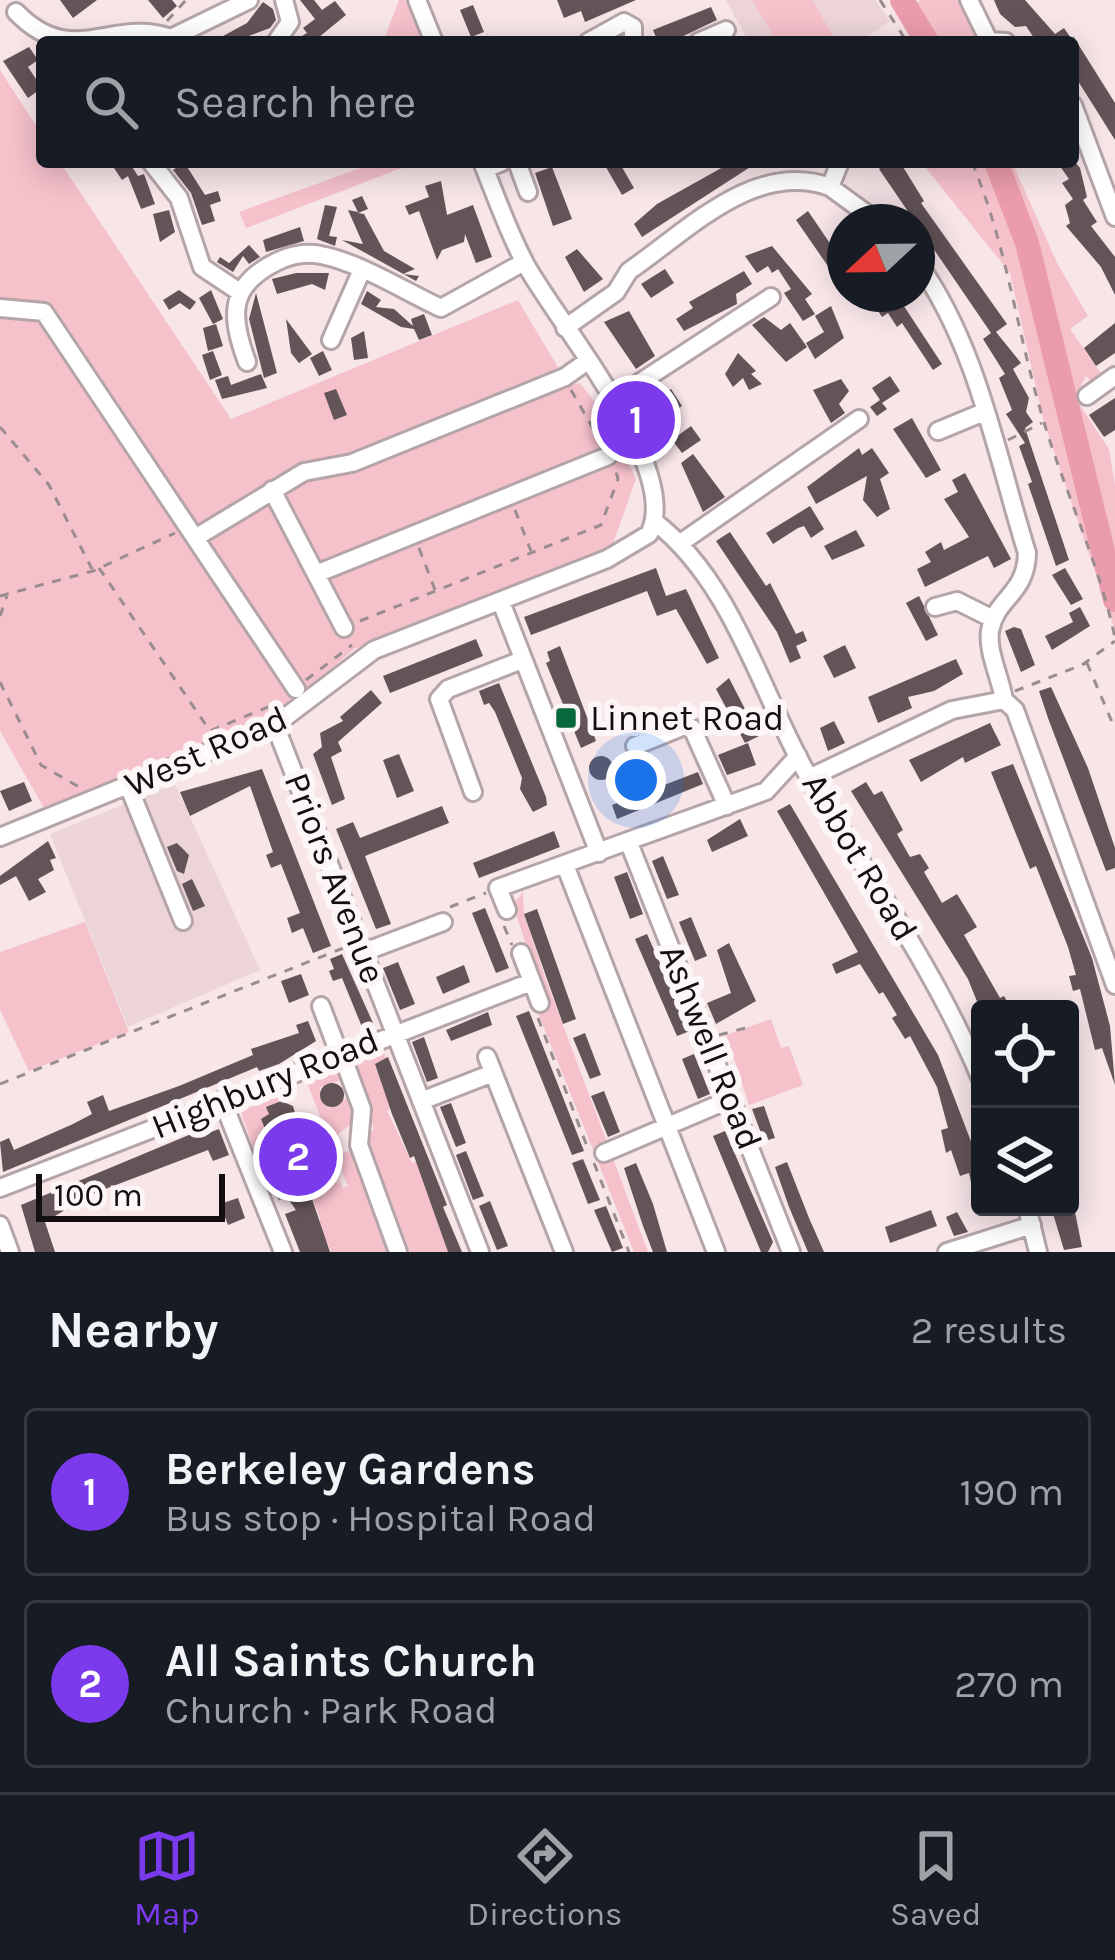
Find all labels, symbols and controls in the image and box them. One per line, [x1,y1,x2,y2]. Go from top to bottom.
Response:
search box [36,36,1079,168]
icon: search [78,69,144,135]
text: Search here [174,76,416,128]
north arrow [827,204,935,312]
pin: 1 [597,375,675,465]
street label: West Road [118,697,294,805]
place label: Linnet Road [590,697,784,739]
marker: Linnet Road [553,705,579,731]
your location [606,750,666,810]
street label: Abbot Road [794,766,926,948]
street label: Priors Avenue [276,767,394,989]
street label: Ashwell Road [651,938,771,1156]
map controls [971,1000,1079,1216]
button: locate [971,1000,1079,1108]
street label: Highbury Road [145,1018,385,1148]
button: layers [971,1108,1079,1216]
pin: 2 [259,1112,337,1202]
scale bar [36,1168,225,1221]
text: 100 m [54,1176,143,1214]
text: Nearby [48,1300,218,1360]
text: 2 results [911,1307,1067,1353]
text: Berkeley Gardens [165,1443,535,1495]
text: 1 [83,1469,97,1515]
text: 190 m [960,1469,1064,1515]
text: Bus stop · Hospital Road [165,1495,596,1541]
text: All Saints Church [165,1635,537,1687]
text: 2 [78,1661,102,1707]
text: 270 m [954,1661,1064,1707]
text: Church · Park Road [165,1687,497,1733]
tab: Map [134,1823,200,1933]
tab: Directions [467,1823,622,1933]
tab: Saved [890,1823,981,1933]

